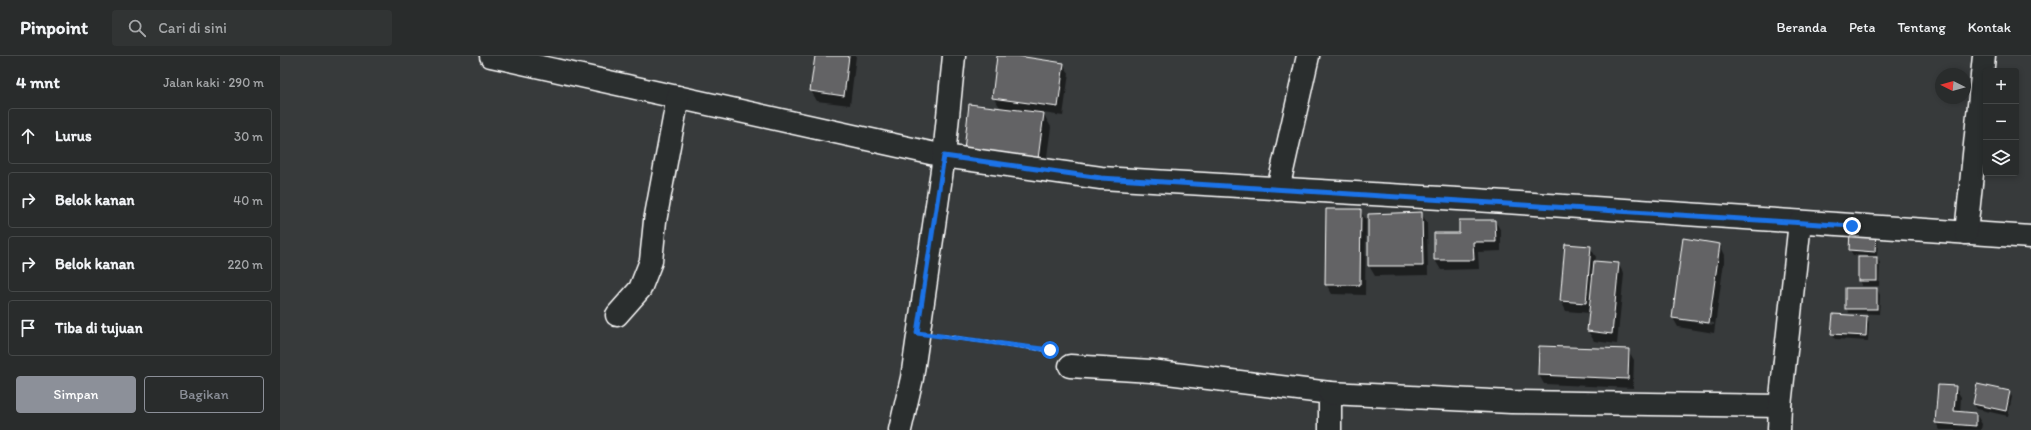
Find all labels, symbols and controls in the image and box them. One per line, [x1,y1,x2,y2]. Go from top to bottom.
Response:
search box [112,10,392,46]
text: Pinpoint [20,16,88,39]
icon: search [126,17,148,39]
text: Cari di sini [158,19,227,37]
text: Beranda [1776,19,1827,36]
text: Peta [1849,19,1875,36]
text: Tentang [1897,19,1946,36]
text: Kontak [1968,19,2011,36]
north arrow [1935,68,1971,104]
map controls [1983,68,2019,176]
button: + [1983,68,2019,104]
text: 4 mnt [16,72,60,92]
text: Jalan kaki · 290 m [163,75,264,90]
button: − [1983,104,2019,140]
icon: ahead [17,125,39,147]
text: Lurus [55,127,92,145]
text: 30 m [234,129,263,144]
button: layers [1983,140,2019,176]
icon: right [17,189,39,211]
text: Belok kanan [55,191,135,209]
text: 40 m [233,193,263,208]
route end [1843,217,1861,235]
icon: right [17,253,39,275]
text: Belok kanan [55,255,135,273]
text: 220 m [227,257,263,272]
icon: arrive [17,317,39,339]
text: Tiba di tujuan [55,319,143,337]
route start [1041,341,1059,359]
button: Simpan [16,376,136,413]
button: Bagikan [144,376,264,413]

